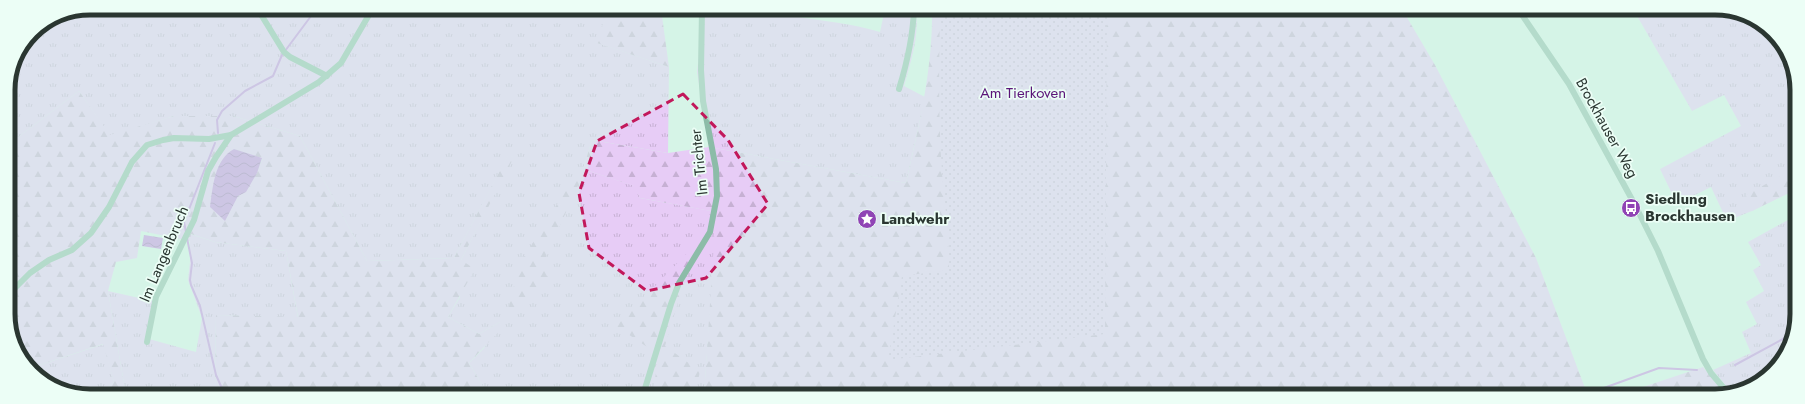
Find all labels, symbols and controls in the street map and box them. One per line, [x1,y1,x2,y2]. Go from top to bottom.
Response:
street label: Brockhauser Weg [1570,74,1644,182]
park label: Am Tierkoven [980,82,1066,104]
street label: Im Trichter [685,127,713,196]
place label: Siedlung Brockhausen [1645,188,1735,227]
bus stop icon: Siedlung Brockhausen [1620,197,1642,219]
street label: Im Langenbruch [134,203,194,305]
place icon: Landwehr [856,208,878,230]
place label: Landwehr [881,208,950,230]

